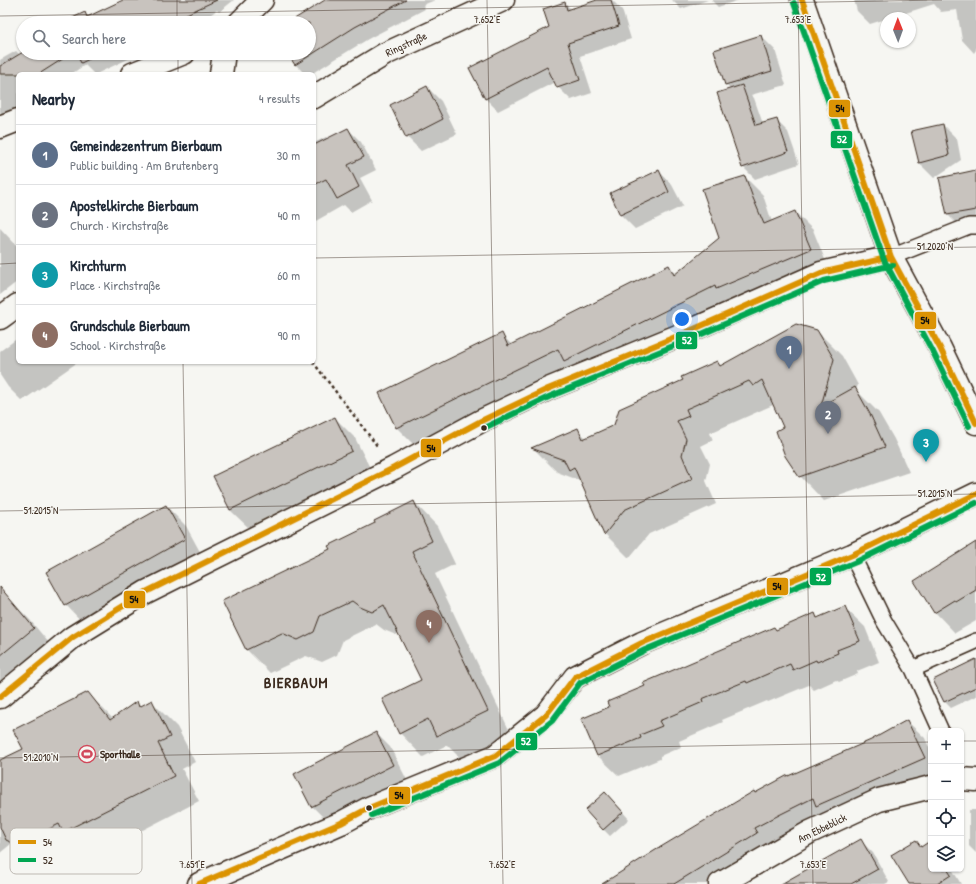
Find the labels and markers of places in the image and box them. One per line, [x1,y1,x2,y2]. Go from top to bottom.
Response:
pin: 1 [776,336,802,369]
pin: 2 [815,401,841,434]
unlabelled marker [479,423,489,433]
pin: 3 [913,429,939,462]
pin: 4 [416,610,442,643]
sports icon: Sporthalle [77,744,97,764]
place label: Sporthalle [100,747,141,762]
unlabelled marker [364,803,374,813]

